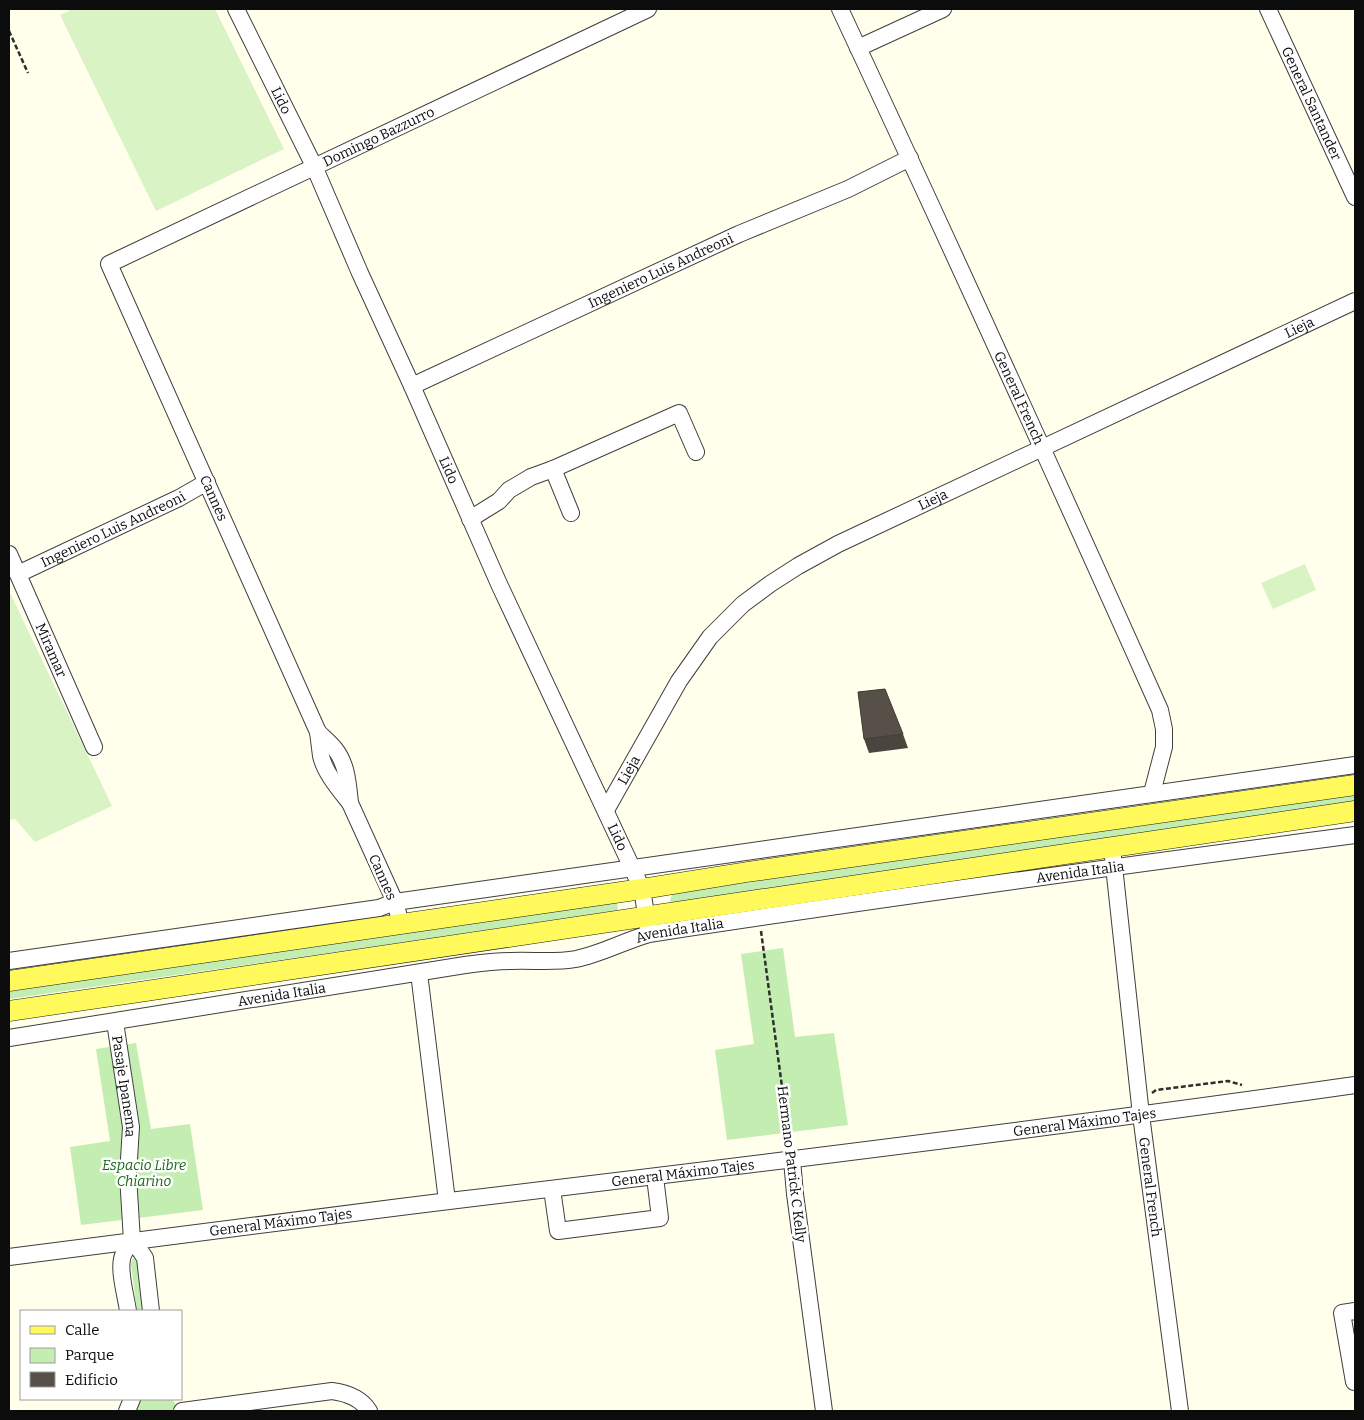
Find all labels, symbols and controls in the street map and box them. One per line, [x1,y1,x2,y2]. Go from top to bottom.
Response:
street label: General Santander [1278,44,1345,163]
street label: Lido [267,84,295,117]
street label: Domingo Bazzurro [320,103,437,171]
street label: Ingeniero Luis Andreoni [585,230,736,312]
street label: Lieja [1282,313,1317,342]
street label: General French [990,349,1047,447]
street label: Lido [435,454,462,487]
street label: Cannes [196,473,231,524]
street label: Lieja [916,486,951,514]
street label: Ingeniero Luis Andreoni [38,488,189,571]
street label: Miramar [32,621,70,680]
street label: Lieja [614,752,644,788]
street label: Lido [604,821,631,854]
street label: Cannes [365,852,400,903]
street label: Avenida Italia [1035,858,1126,887]
street label: Avenida Italia [633,915,725,947]
street label: Avenida Italia [236,979,327,1010]
street label: Pasaje Ipanema [108,1034,139,1138]
street label: Hermano Patrick C Kelly [773,1085,810,1244]
street label: General Máximo Tajes [1012,1105,1157,1140]
street label: General French [1135,1136,1165,1238]
street label: General Máximo Tajes [610,1156,755,1190]
park label: Espacio Libre Chiarino [102,1157,186,1190]
street label: General Máximo Tajes [208,1205,353,1240]
legend [20,1310,182,1400]
text: Calle [65,1321,99,1339]
text: Parque [65,1346,114,1364]
text: Edificio [65,1371,118,1389]

